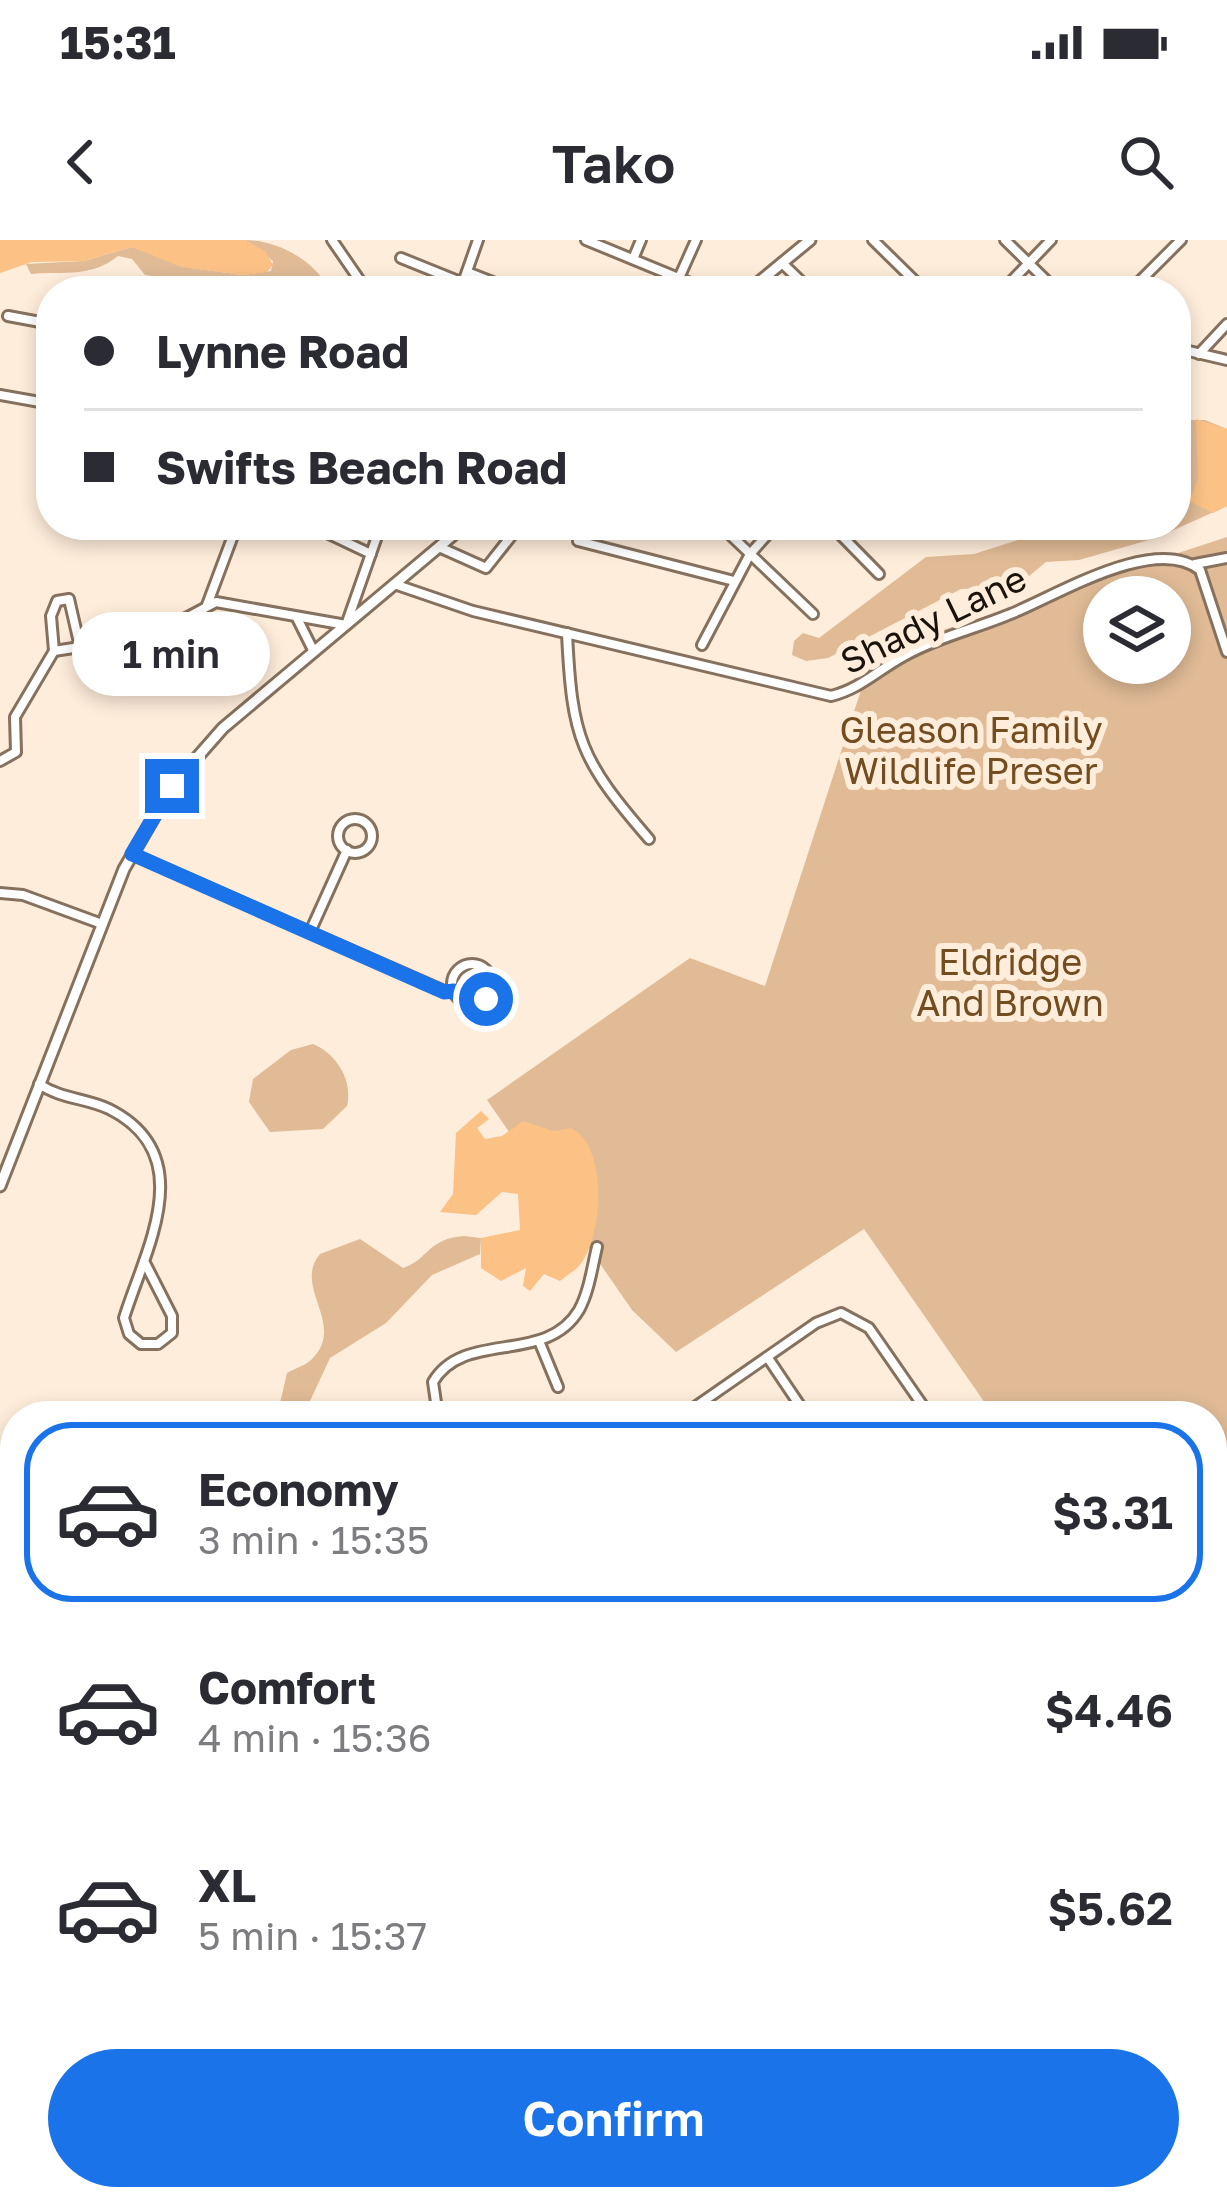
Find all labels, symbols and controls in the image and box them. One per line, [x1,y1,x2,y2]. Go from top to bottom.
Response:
text: 15:31 [60,15,176,69]
icon: back [48,129,114,195]
icon: search [1113,129,1179,195]
text: Tako [552,130,675,195]
text: Lynne Road [156,324,409,378]
text: Swifts Beach Road [156,440,567,494]
street label: Shady Lane [833,556,1033,682]
map controls [1083,576,1191,684]
button: layers [1083,576,1191,684]
callout: 1 min [73,612,271,696]
text: 1 min [122,630,220,677]
park label: Gleason Family Wildlife Preser [839,708,1103,792]
route end [145,759,199,813]
park label: Eldridge And Brown [916,940,1104,1024]
route start [459,972,513,1026]
icon: car [54,1458,162,1566]
text: Economy [198,1462,399,1516]
text: $3.31 [1052,1485,1173,1539]
text: 3 min · 15:35 [198,1516,429,1563]
icon: car [54,1656,162,1764]
text: Comfort [198,1660,376,1714]
text: $4.46 [1045,1683,1173,1737]
text: 4 min · 15:36 [198,1714,431,1761]
icon: car [54,1854,162,1962]
text: XL [198,1858,256,1912]
text: $5.62 [1047,1881,1173,1935]
text: 5 min · 15:37 [198,1912,427,1959]
button: Confirm [48,2049,1179,2187]

